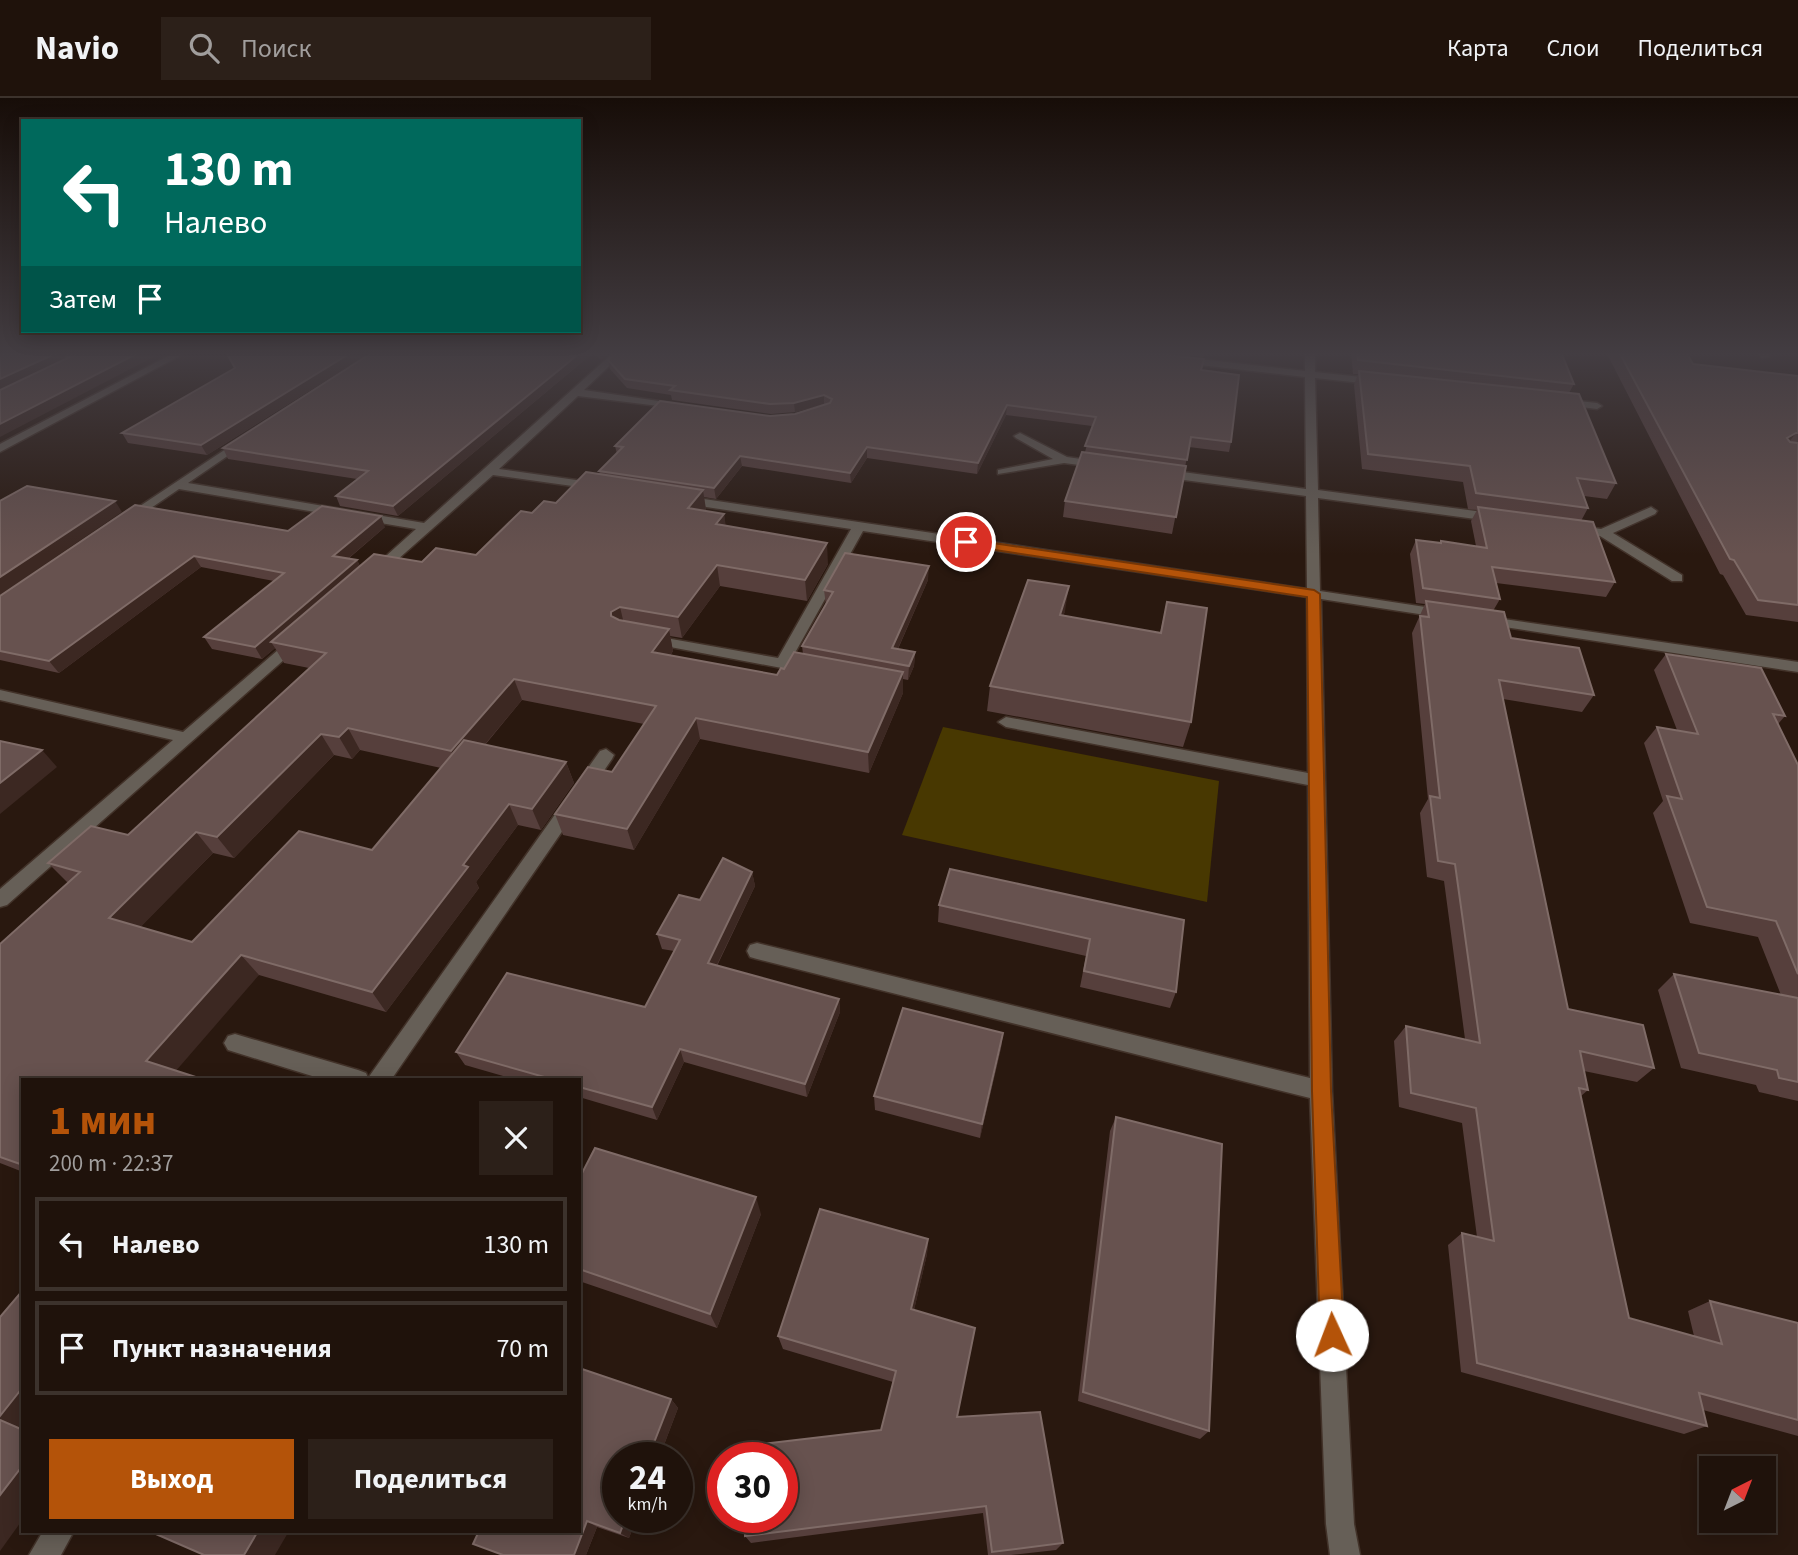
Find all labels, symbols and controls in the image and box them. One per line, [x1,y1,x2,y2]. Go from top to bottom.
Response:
search box [161,17,651,80]
text: Navio [35,25,119,72]
icon: search [185,29,223,67]
text: Поиск [241,30,311,67]
text: Карта [1447,31,1509,66]
text: Слои [1547,31,1600,66]
text: Поделиться [1638,31,1763,66]
text: 130 m [164,135,293,205]
icon: left [49,147,140,238]
text: Налево [164,200,267,246]
icon: arrive [131,280,169,318]
text: Затем [49,281,117,318]
pin [936,512,996,572]
icon: arrive [947,523,985,561]
text: 1 мин [49,1091,156,1151]
button: close [479,1101,553,1175]
text: 200 m · 22:37 [49,1147,173,1180]
icon: left [53,1225,91,1263]
text: Налево [112,1226,200,1263]
text: 130 m [483,1226,549,1263]
position arrow [1295,1298,1369,1372]
icon: arrive [53,1329,91,1367]
text: Пункт назначения [112,1330,332,1367]
text: 70 m [496,1330,549,1367]
button: Выход [49,1439,294,1519]
button: Поделиться [308,1439,553,1519]
speed limit sign: 30 [707,1442,798,1533]
text: 24 [629,1453,666,1503]
north arrow [1699,1456,1776,1533]
map controls [1699,1456,1776,1533]
text: km/h [628,1492,667,1517]

